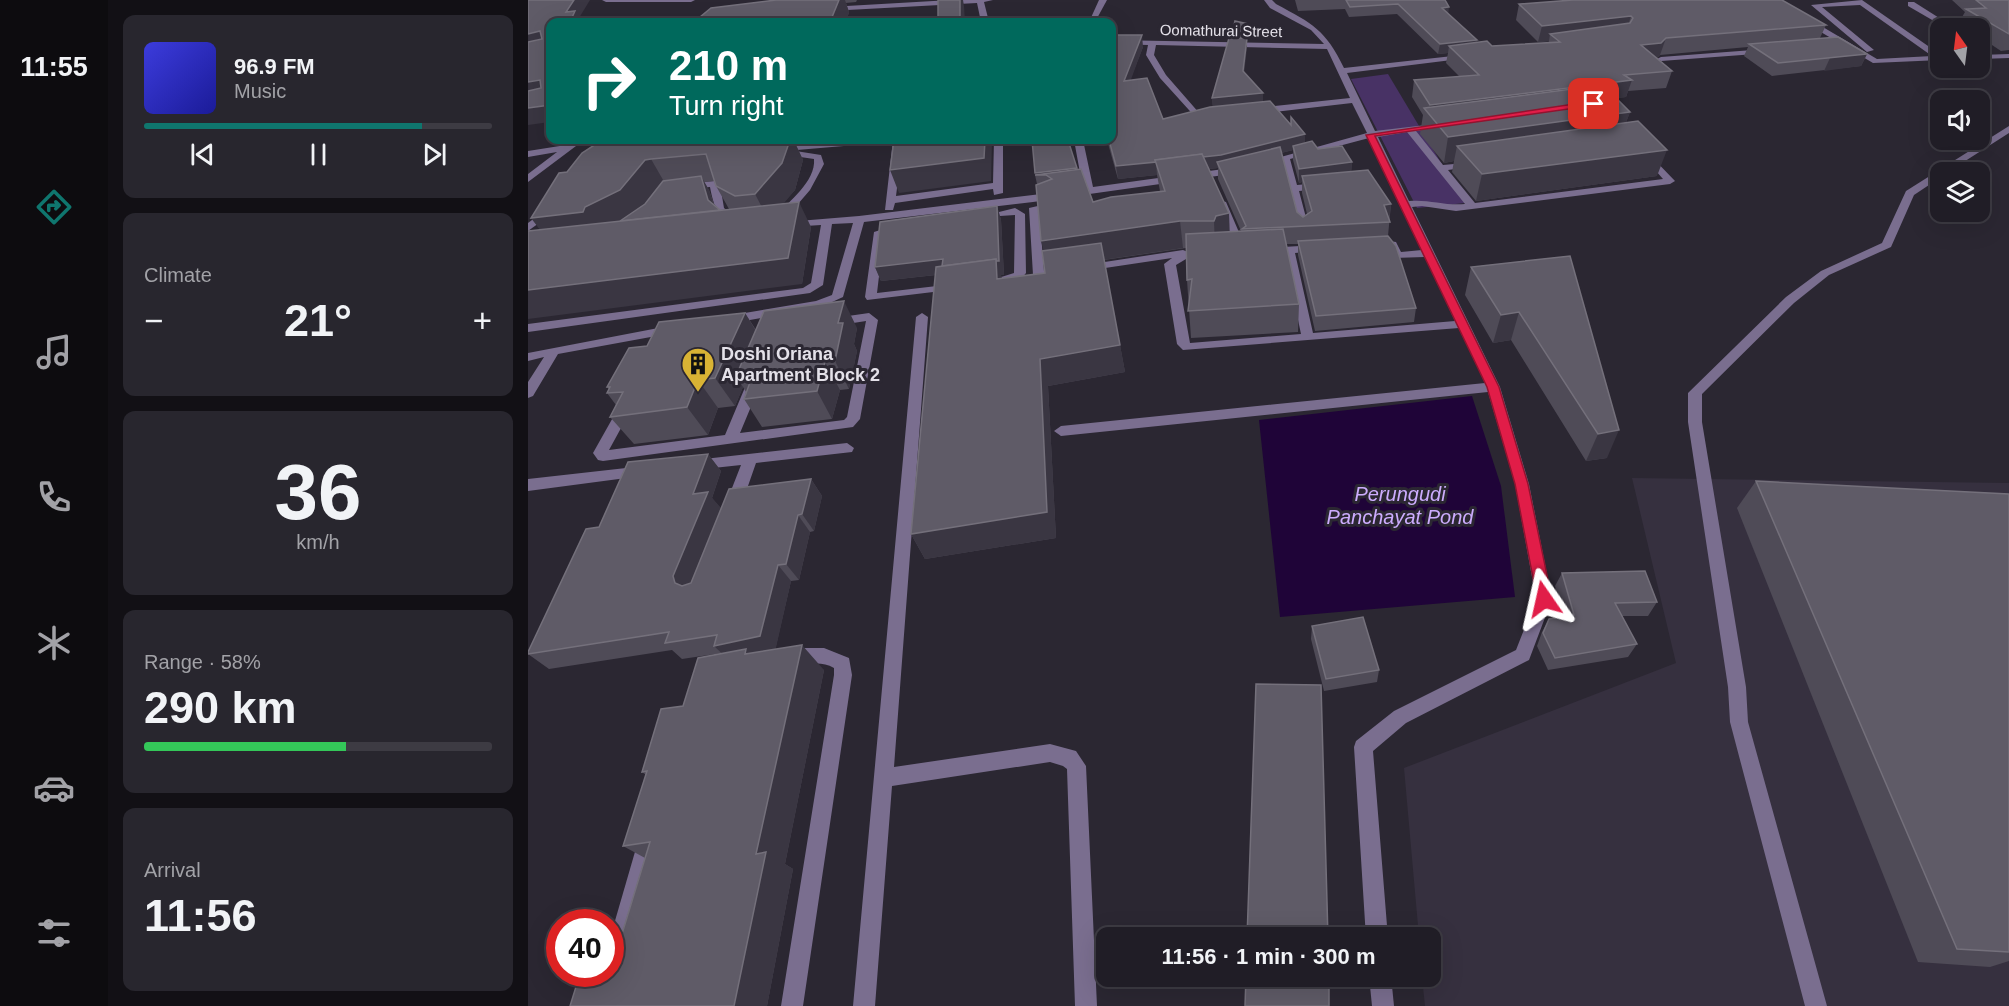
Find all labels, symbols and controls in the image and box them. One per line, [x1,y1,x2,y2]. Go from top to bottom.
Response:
north arrow [1930,18,1990,78]
map controls [1930,18,1990,222]
street label: Oomathurai Street [1160,21,1283,40]
icon: right [570,42,648,120]
text: 210 m [669,42,788,89]
text: 11:55 [20,52,88,82]
text: 96.9 FM [234,54,315,79]
pin [1568,78,1619,129]
text: Music [234,80,286,102]
icon: arrive [1577,87,1610,120]
button: sound [1930,90,1990,150]
text: Turn right [669,91,784,121]
icon: previous [186,138,219,171]
icon: pause [302,138,335,171]
icon: next [418,138,451,171]
button: layers [1930,162,1990,222]
icon: directions [33,186,75,228]
text: Climate [144,264,212,286]
text: 21° [284,295,352,346]
text: − [144,302,163,339]
text: + [473,302,492,339]
icon: music [33,331,75,373]
place label: Doshi Oriana Apartment Block 2 [721,344,880,385]
building icon: Doshi Oriana Apartment Block 2 [680,346,716,393]
text: 36 [275,448,361,536]
icon: phone [33,476,75,518]
water label: Perungudi Panchayat Pond [1327,483,1474,528]
text: km/h [296,531,340,553]
position arrow [1512,567,1576,631]
icon: climate [33,622,75,664]
text: Range · 58% [144,651,261,673]
text: 290 km [144,682,297,733]
icon: car [33,767,75,809]
text: Arrival [144,859,201,881]
text: 11:56 [144,890,257,941]
speed limit sign: 40 [546,909,624,987]
icon: filters [33,912,75,954]
text: 11:56 · 1 min · 300 m [1162,944,1376,969]

